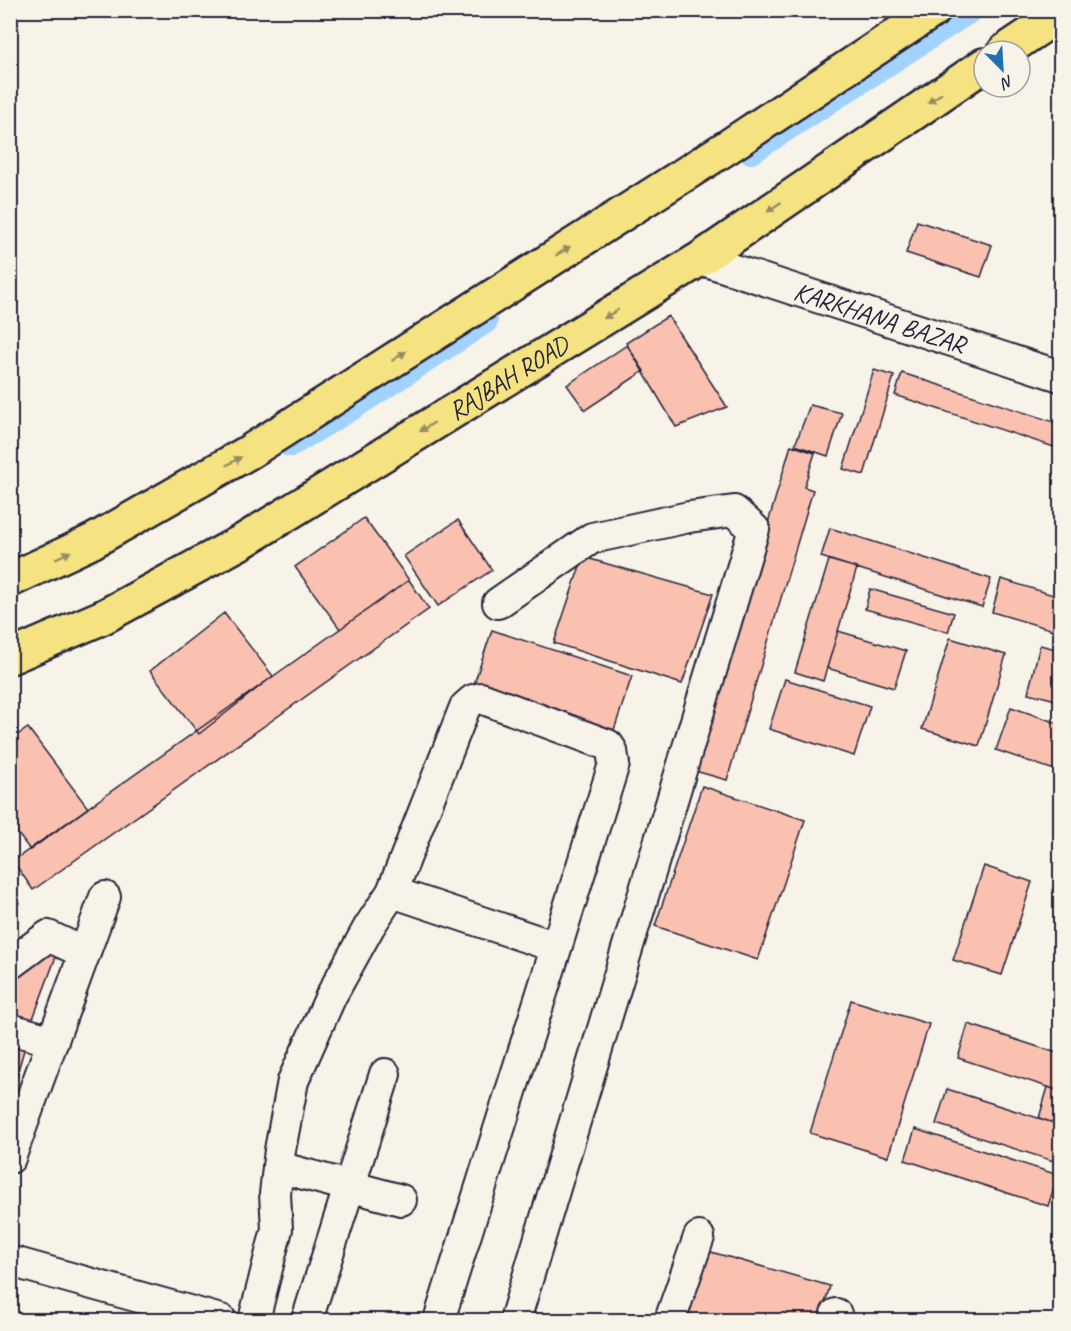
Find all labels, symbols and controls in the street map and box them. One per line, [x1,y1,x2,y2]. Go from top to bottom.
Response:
north arrow [972,39,1032,99]
text: N [996,71,1016,94]
one-way arrow [928,92,944,104]
one-way arrow [766,201,782,213]
one-way arrow [555,246,571,257]
street label: KARKHANA BAZAR [790,274,972,362]
one-way arrow [603,308,619,319]
street label: RAJBAH ROAD [442,326,577,427]
one-way arrow [390,351,407,362]
one-way arrow [419,422,435,433]
one-way arrow [226,455,242,466]
one-way arrow [55,550,72,559]

